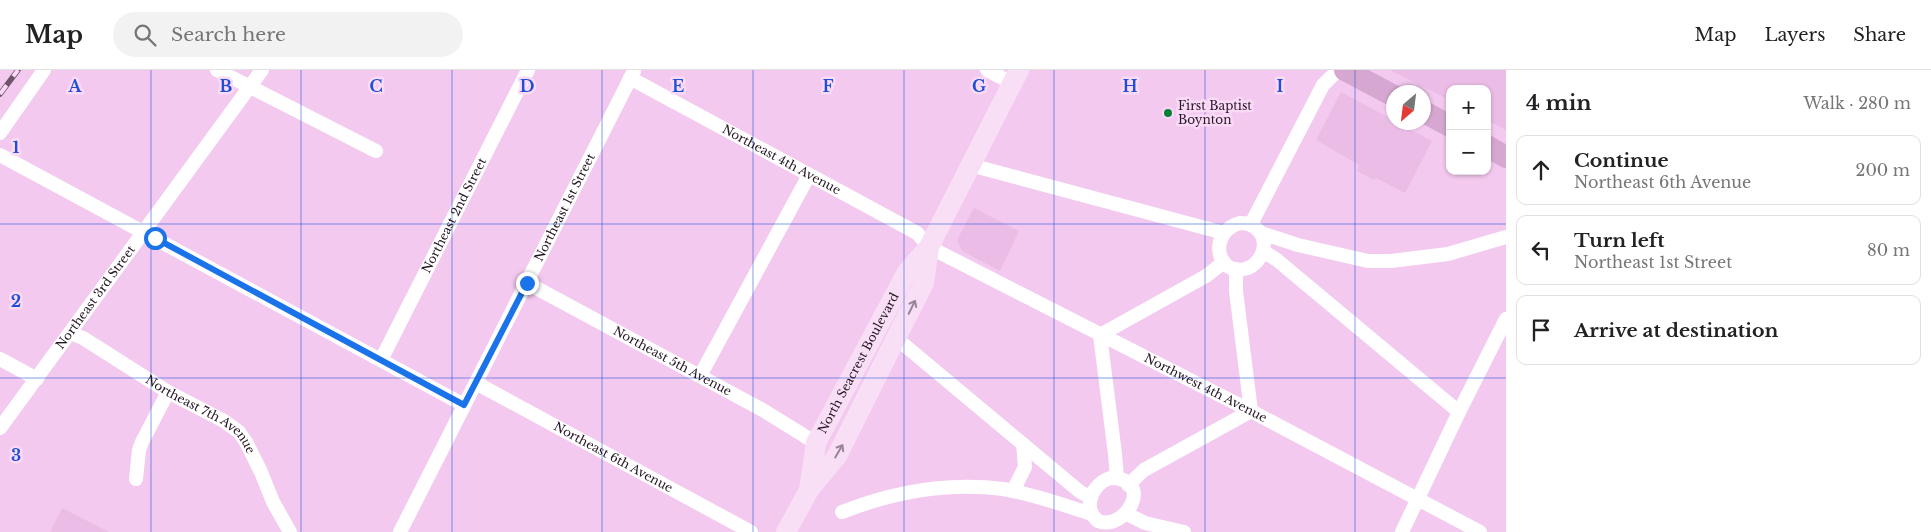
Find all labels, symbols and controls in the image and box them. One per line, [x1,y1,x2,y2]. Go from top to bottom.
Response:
search box [113,12,463,57]
text: Map [25,20,83,49]
icon: search [131,21,159,49]
text: Search here [171,23,286,46]
text: Map [1695,24,1736,46]
text: Layers [1764,24,1825,46]
text: Share [1853,24,1906,46]
text: A [68,76,83,96]
text: B [220,76,233,96]
text: C [369,76,383,96]
text: D [520,76,534,96]
text: E [672,76,684,96]
text: F [822,76,834,96]
text: G [972,76,986,96]
text: H [1122,76,1138,96]
text: I [1277,76,1284,96]
north arrow [1386,85,1431,130]
map controls [1446,85,1491,175]
button: + [1446,85,1491,130]
text: 4 min [1526,90,1592,116]
text: Walk · 280 m [1803,93,1911,113]
place label: First Baptist Boynton [1178,98,1252,127]
marker: First Baptist Boynton [1162,107,1174,119]
street label: Northeast 4th Avenue [720,121,844,197]
button: − [1446,130,1491,175]
text: 1 [13,137,20,157]
text: Continue [1574,149,1669,172]
street label: Northeast 1st Street [531,150,598,264]
street label: Northeast 2nd Street [418,155,489,275]
icon: ahead [1527,156,1555,184]
text: 200 m [1856,160,1910,180]
text: Northeast 6th Avenue [1574,172,1751,192]
route start [144,227,167,250]
text: Turn left [1574,229,1665,252]
icon: left [1527,236,1555,264]
text: 80 m [1867,240,1910,260]
street label: Northeast 3rd Street [52,242,138,352]
text: Northeast 1st Street [1574,252,1732,272]
route end [516,272,539,295]
street label: North Seacrest Boulevard [814,290,902,436]
text: 2 [11,291,21,311]
one-way arrow [907,299,917,314]
icon: arrive [1527,316,1555,344]
text: Arrive at destination [1574,319,1778,342]
street label: Northeast 5th Avenue [611,323,734,399]
street label: Northwest 4th Avenue [1142,350,1270,425]
street label: Northeast 7th Avenue [143,372,259,456]
street label: Northeast 6th Avenue [551,419,676,495]
text: 3 [11,445,21,465]
one-way arrow [834,445,844,459]

